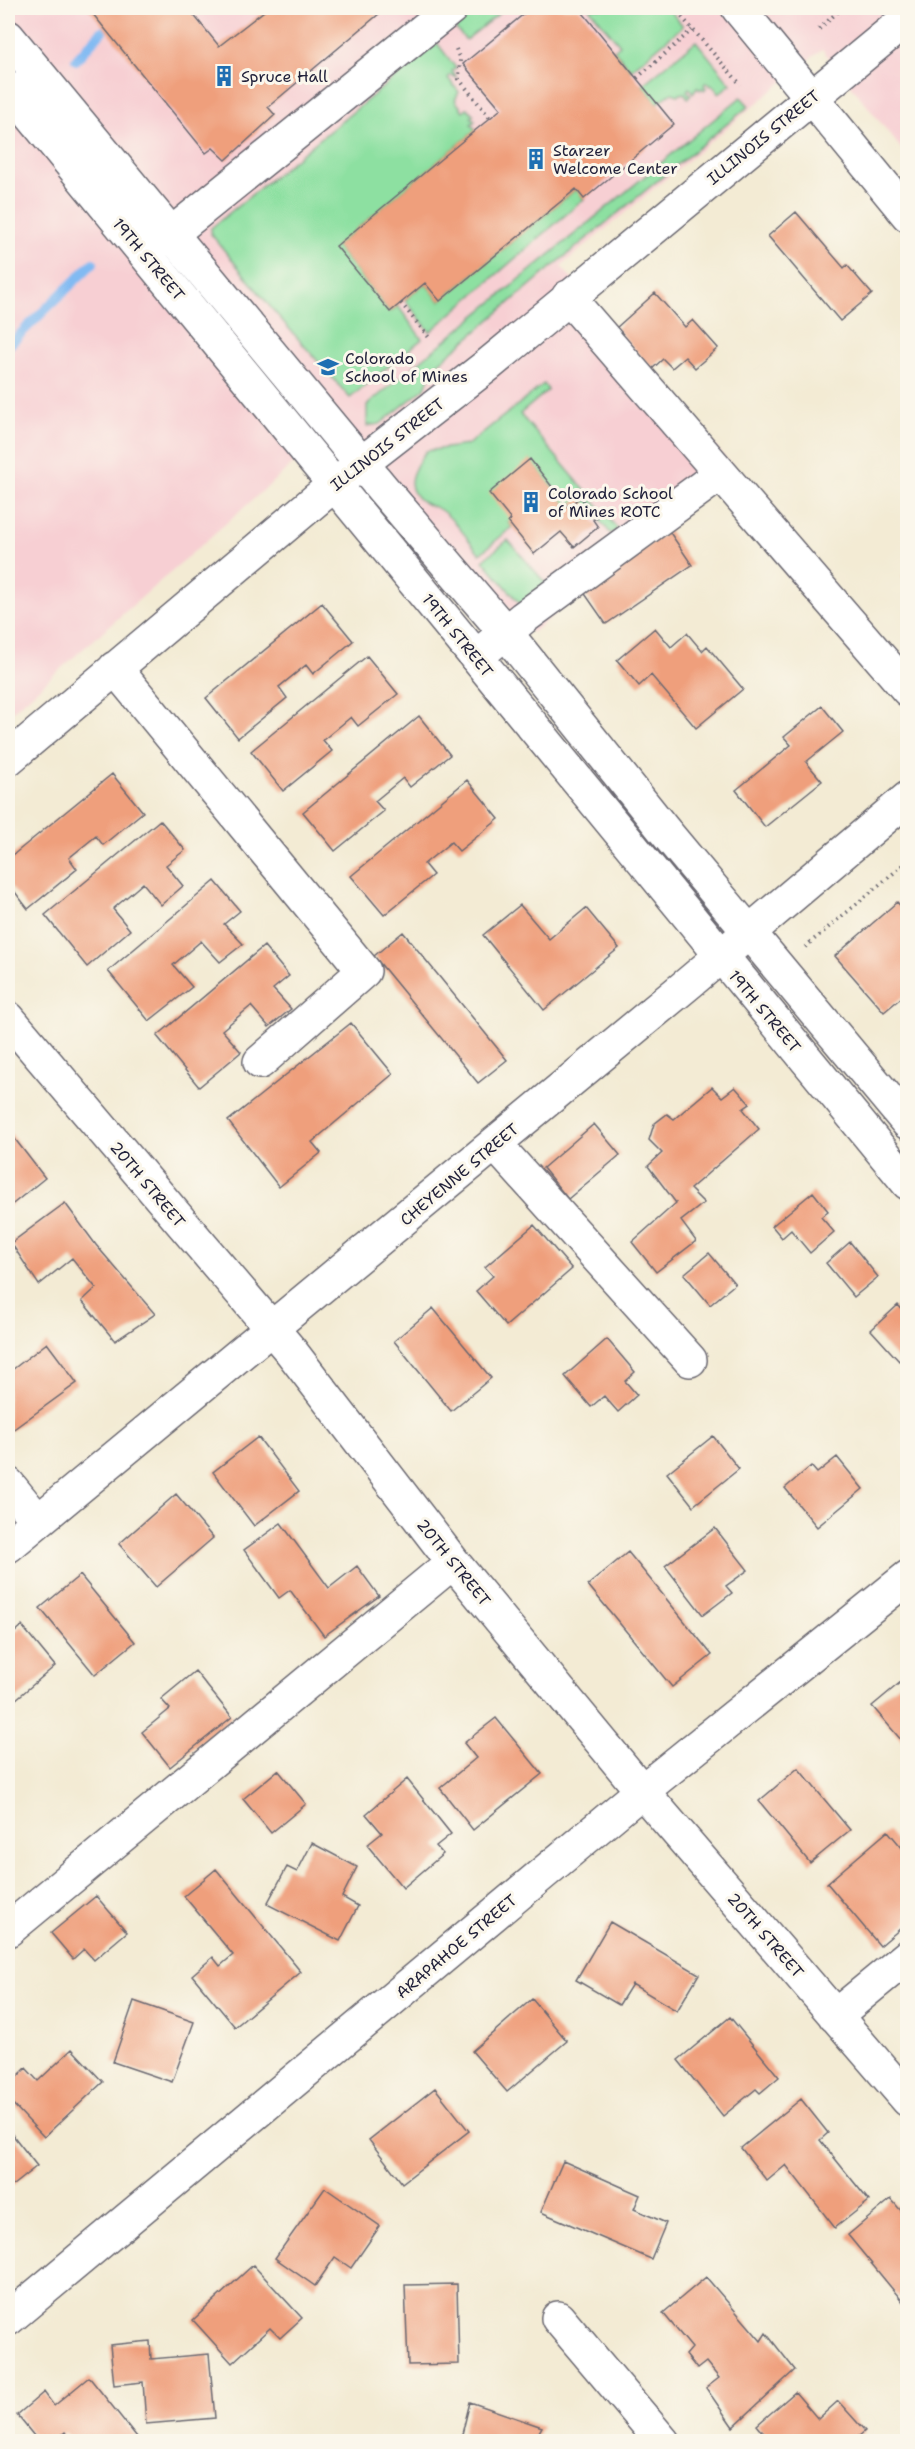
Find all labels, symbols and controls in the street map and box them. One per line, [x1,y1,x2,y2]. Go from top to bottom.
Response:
building icon: Spruce Hall [212,64,236,88]
place label: Spruce Hall [241,66,328,87]
street label: ILLINOIS STREET [703,85,824,189]
place label: Starzer Welcome Center [553,140,678,179]
building icon: Starzer Welcome Center [524,147,548,171]
street label: 19TH STREET [108,214,189,305]
place label: Colorado School of Mines [345,348,468,387]
school or university icon: Colorado School of Mines [316,355,340,379]
street label: ILLINOIS STREET [326,393,449,495]
place label: Colorado School of Mines ROTC [548,483,673,522]
building icon: Colorado School of Mines ROTC [519,490,543,514]
street label: 19TH STREET [417,589,498,682]
street label: 19TH STREET [724,966,805,1057]
street label: CHEYENNE STREET [396,1118,523,1230]
street label: 20TH STREET [105,1137,190,1232]
street label: 20TH STREET [412,1514,495,1610]
street label: 20TH STREET [723,1888,808,1982]
street label: ARAPAHOE STREET [391,1889,521,2003]

